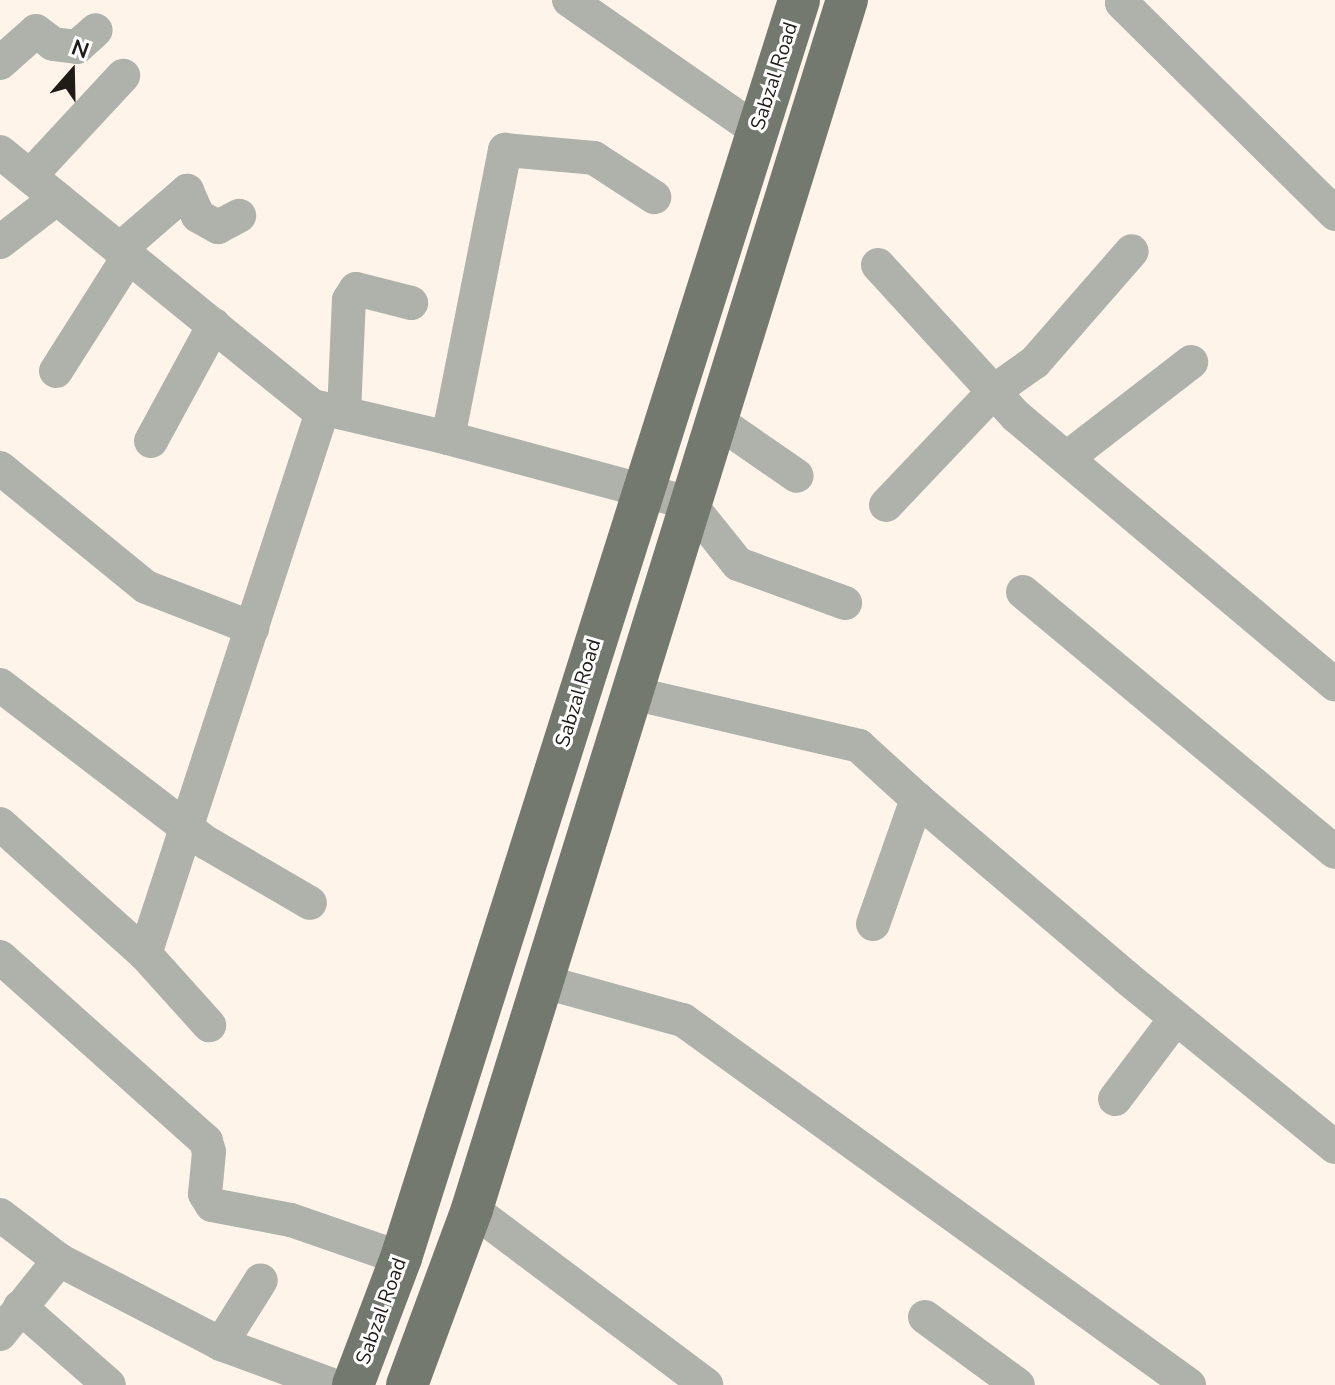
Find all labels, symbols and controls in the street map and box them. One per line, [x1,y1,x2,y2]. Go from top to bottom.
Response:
street label: Sabzal Road [745,19,803,133]
north arrow [32,32,112,112]
text: N [67,33,93,66]
street label: Sabzal Road [550,636,606,750]
street label: Sabzal Road [351,1254,411,1368]

